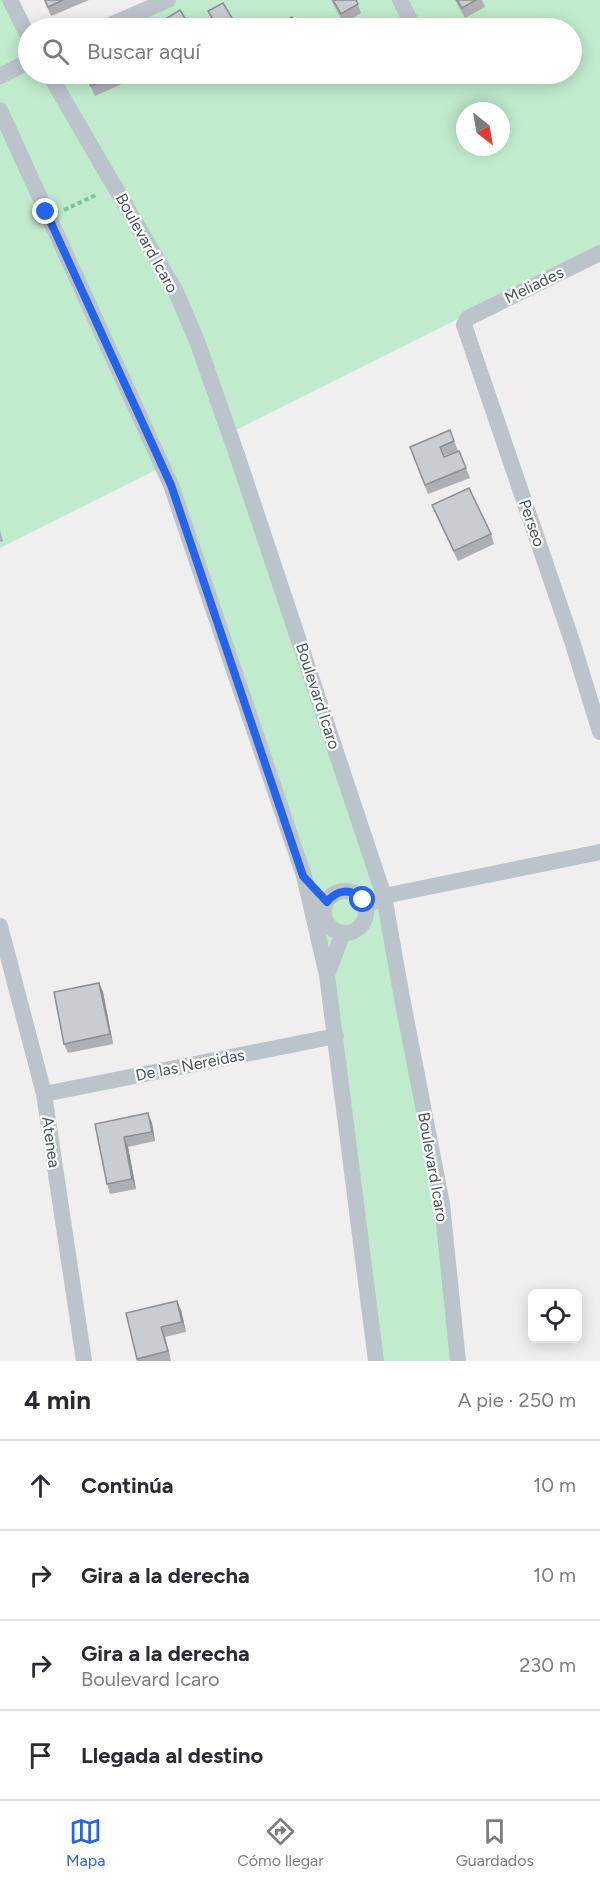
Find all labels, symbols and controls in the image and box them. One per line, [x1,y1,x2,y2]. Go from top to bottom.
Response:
search box [18,18,582,84]
icon: search [39,35,72,68]
text: Buscar aquí [87,38,200,65]
north arrow [456,102,510,156]
street label: Boulevard Icaro [112,190,182,296]
route end [32,198,58,224]
street label: Meliades [501,263,567,307]
street label: Perseo [515,497,549,549]
street label: Boulevard Icaro [292,640,344,752]
route start [349,886,375,912]
street label: De las Nereidas [134,1045,246,1085]
street label: Boulevard Icaro [414,1111,452,1223]
street label: Atenea [38,1115,64,1169]
map controls [528,1289,582,1343]
button: locate [528,1289,582,1343]
text: 4 min [24,1384,91,1416]
text: A pie · 250 m [458,1388,576,1412]
icon: ahead [24,1469,57,1502]
text: Continúa [81,1472,174,1499]
text: 10 m [533,1473,576,1497]
icon: right [24,1559,57,1592]
text: Gira a la derecha [81,1562,250,1589]
text: 10 m [533,1563,576,1587]
text: Gira a la derecha [81,1640,250,1667]
icon: right [24,1649,57,1682]
text: 230 m [519,1653,576,1677]
text: Boulevard Icaro [81,1667,220,1691]
icon: arrive [24,1739,57,1772]
text: Llegada al destino [81,1742,263,1769]
tab: Mapa [66,1815,105,1870]
tab: Cómo llegar [237,1815,324,1870]
tab: Guardados [456,1815,534,1870]

